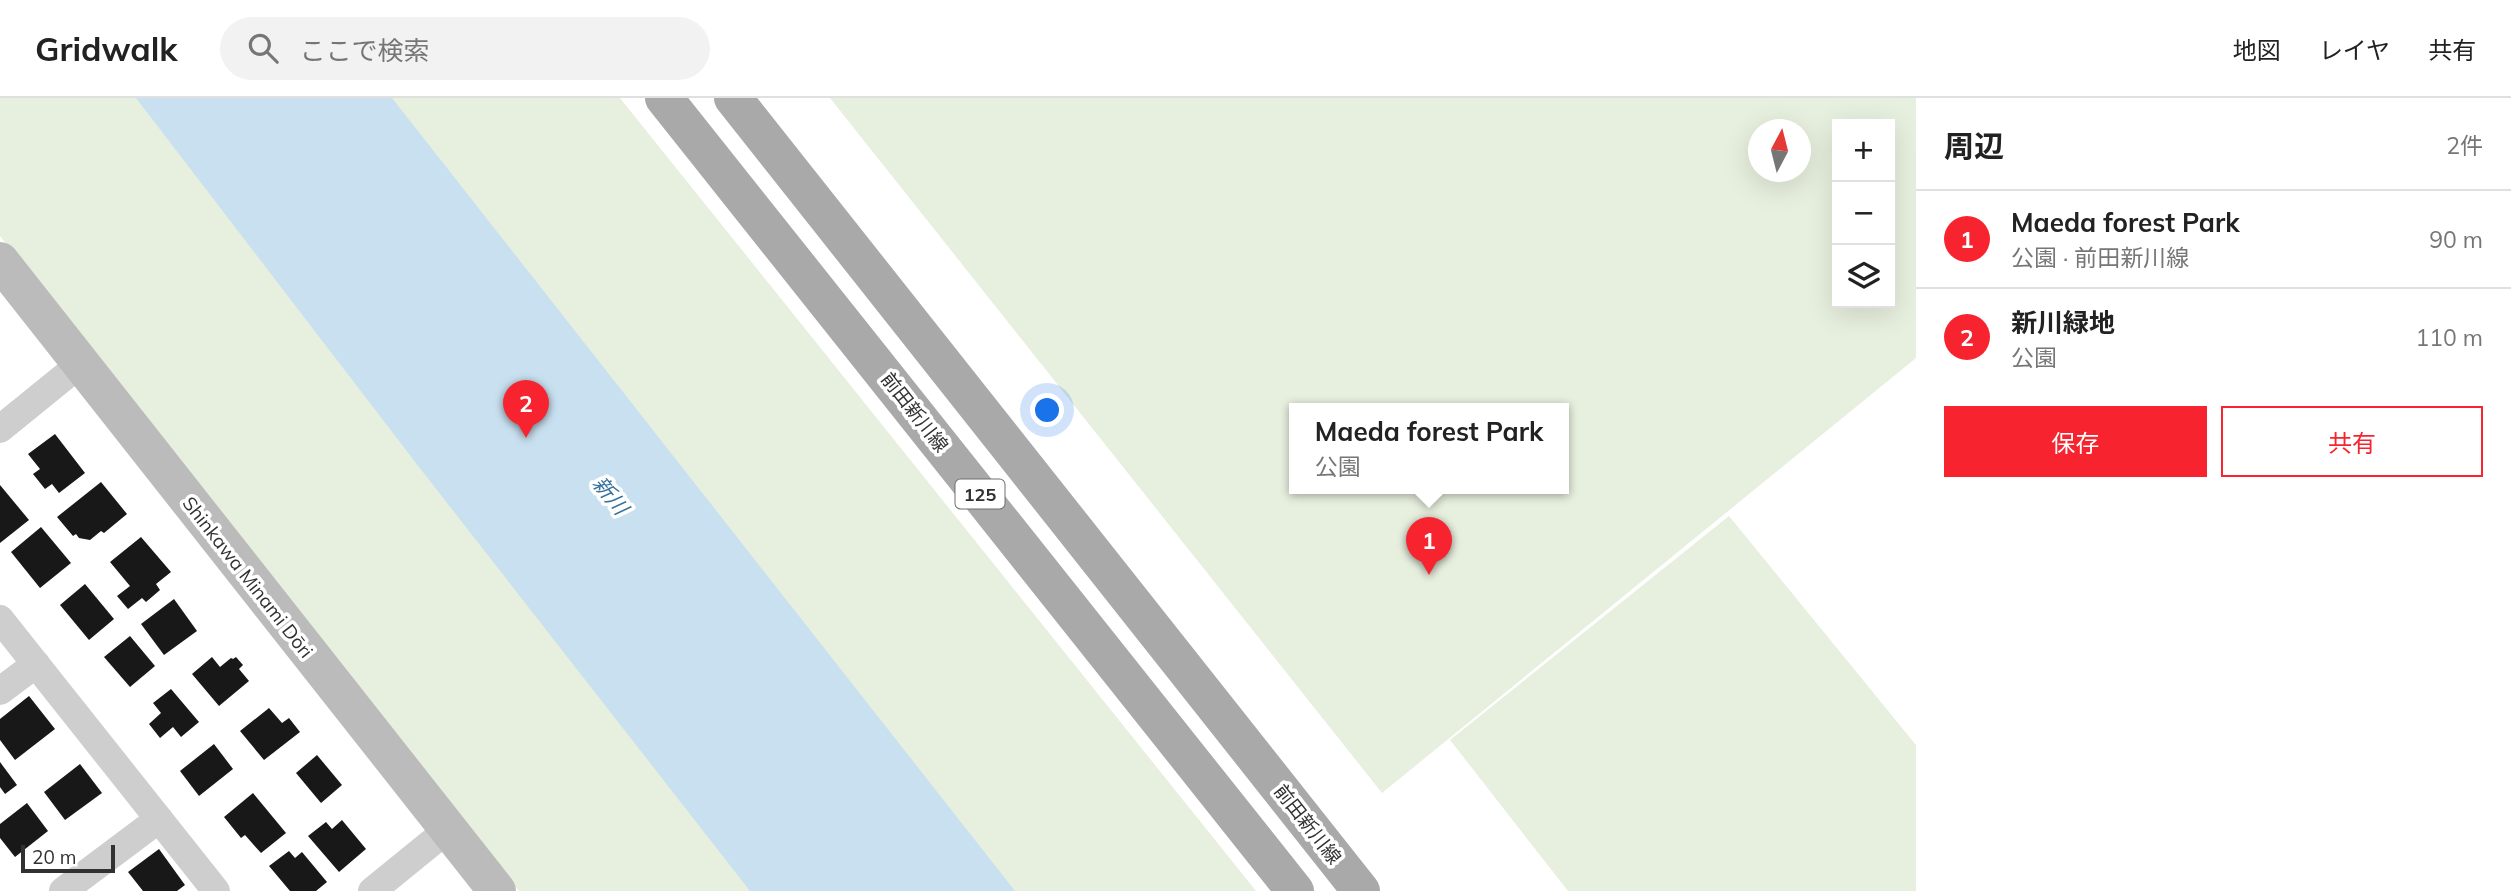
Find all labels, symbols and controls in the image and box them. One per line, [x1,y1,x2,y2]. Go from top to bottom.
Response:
search box [220,17,710,80]
text: Gridwalk [35,28,178,69]
icon: search [244,29,282,67]
text: ここで検索 [300,34,430,67]
text: 地図 [2233,35,2281,65]
text: レイヤ [2319,35,2390,65]
text: 共有 [2428,35,2476,65]
north arrow [1748,119,1811,182]
map controls [1832,119,1895,308]
button: + [1832,119,1895,182]
text: 周辺 [1944,127,2004,165]
text: 2件 [2446,131,2483,160]
button: − [1832,182,1895,245]
text: Maeda forest Park [2011,206,2240,239]
text: 1 [1960,225,1974,254]
text: 90 m [2429,225,2483,254]
text: 公園 · 前田新川線 [2011,243,2189,272]
button: layers [1832,245,1895,308]
text: 新川緑地 [2011,306,2115,339]
text: 2 [1960,323,1974,352]
text: 110 m [2415,323,2483,352]
text: 公園 [2011,343,2057,372]
street label: 前田新川線 [876,367,954,457]
pin: 2 [503,380,549,438]
your location [1030,393,1064,427]
popup [1289,403,1569,494]
button: 保存 [1944,406,2207,477]
button: 共有 [2221,406,2483,477]
text: Maeda forest Park [1315,415,1543,448]
text: 公園 [1315,452,1361,481]
water label: 新川 [588,470,636,521]
road number: 125 [956,480,1004,508]
street label: Shinkawa Minami Dōri [178,491,318,663]
pin: 1 [1406,517,1452,575]
street label: 前田新川線 [1269,779,1347,869]
scale bar [21,842,116,874]
text: 20 m [32,845,76,869]

